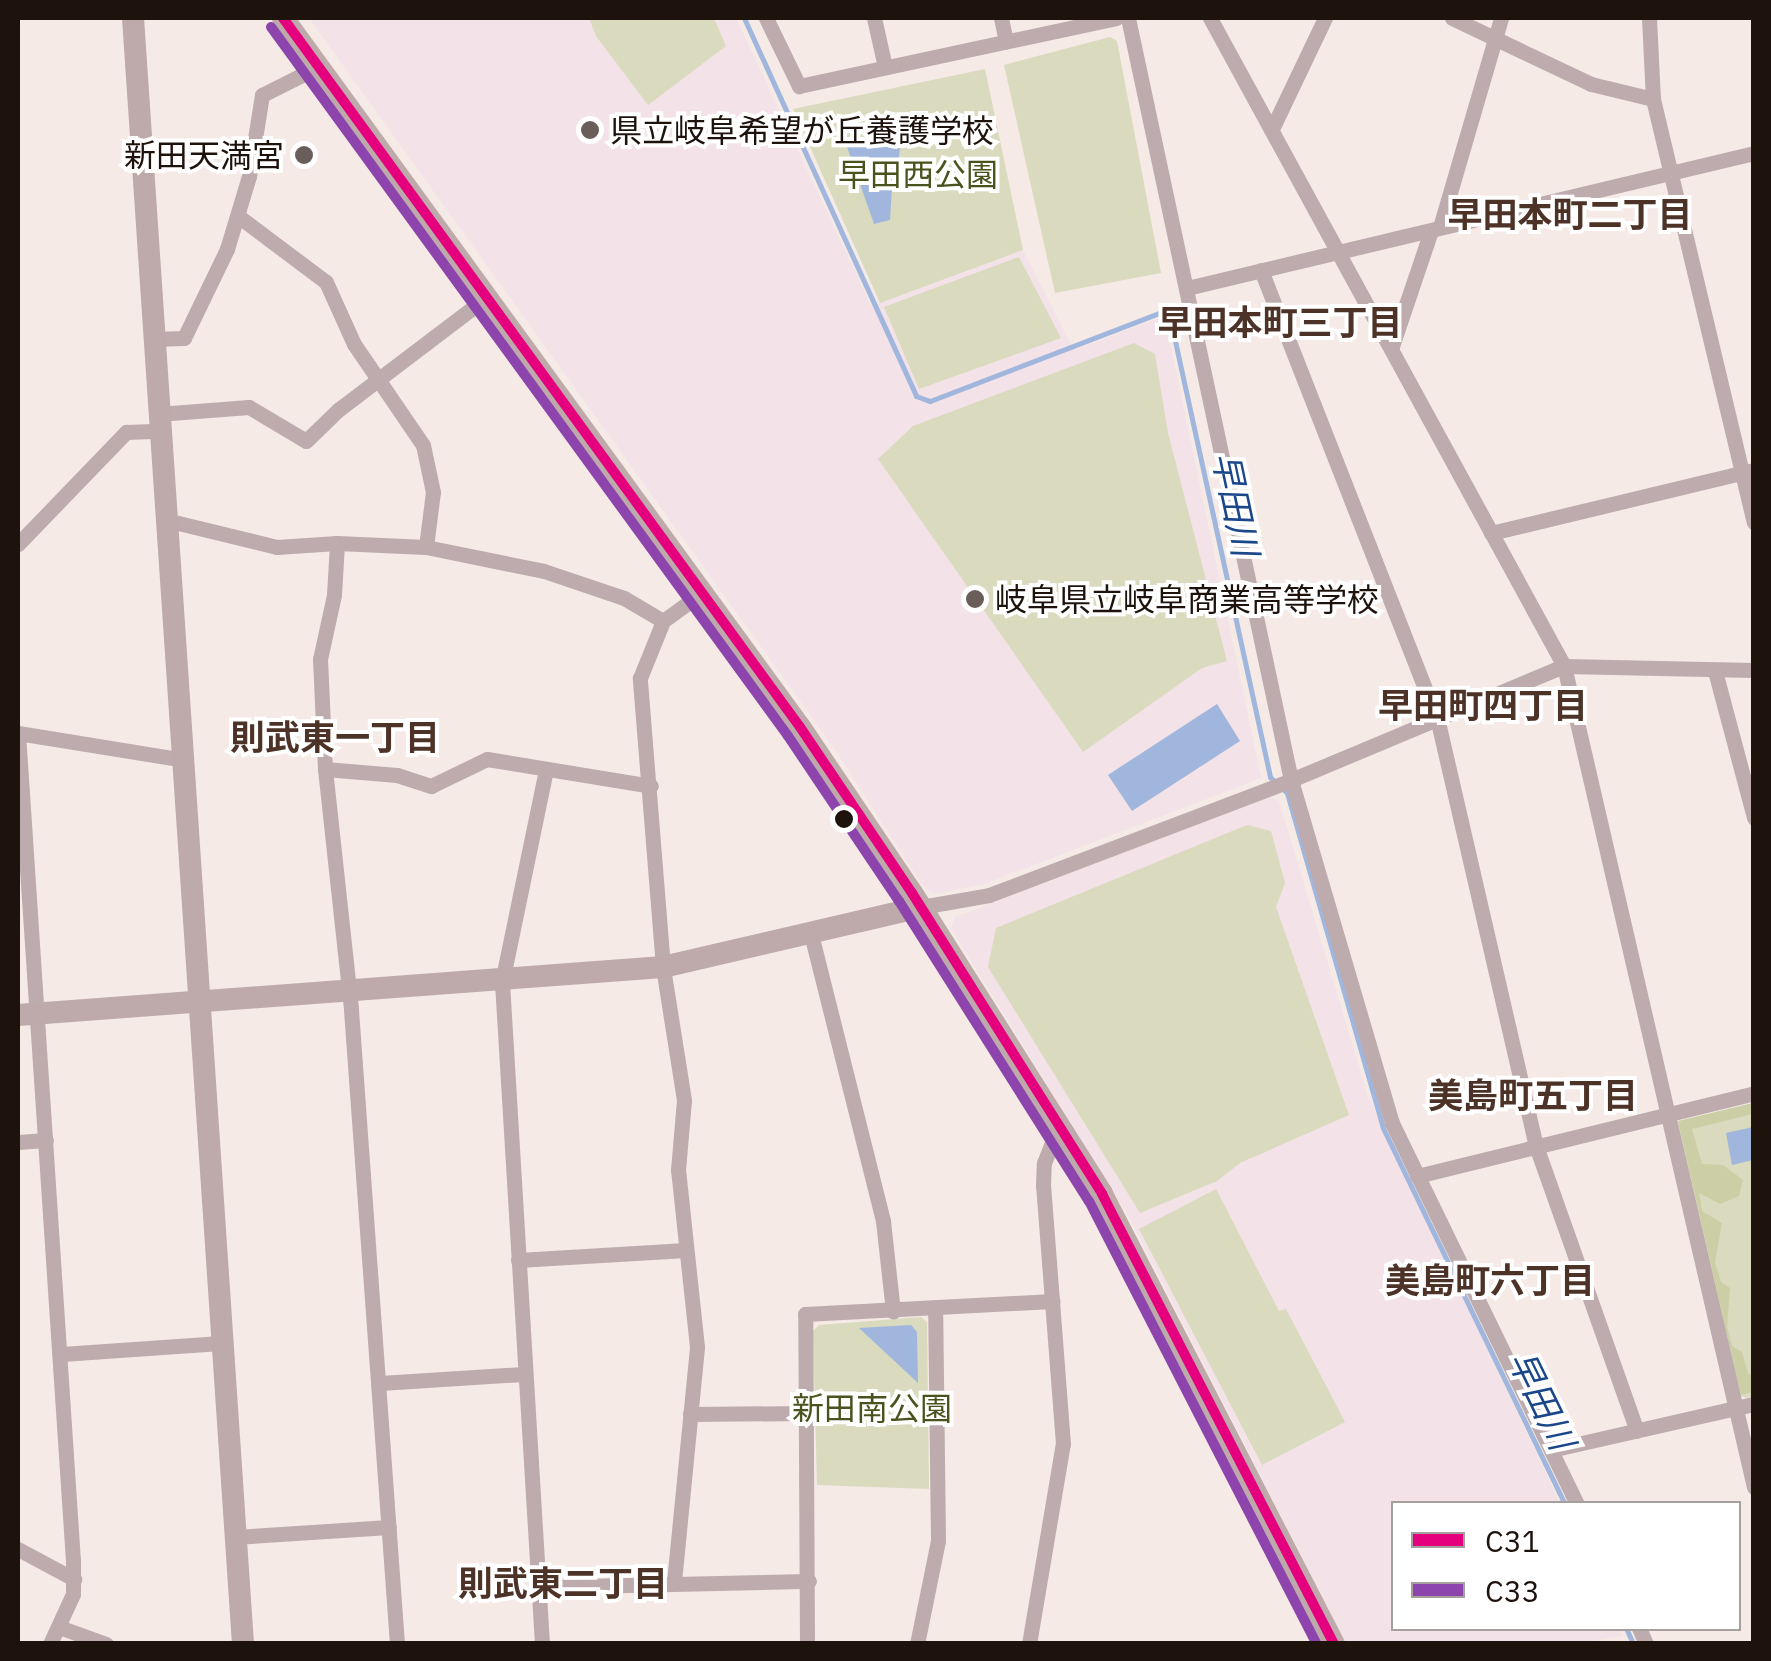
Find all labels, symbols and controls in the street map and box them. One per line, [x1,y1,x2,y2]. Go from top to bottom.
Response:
place label: 県立岐阜希望が丘養護学校 [610,111,994,149]
marker: 県立岐阜希望が丘養護学校 [579,119,601,141]
place label: 新田天満宮 [124,136,284,174]
marker: 新田天満宮 [293,144,315,166]
park label: 早田西公園 [838,155,998,193]
district label: 早田本町二丁目 [1448,193,1692,235]
district label: 早田本町三丁目 [1158,301,1402,343]
water label: 早田川 [1205,448,1267,560]
place label: 岐阜県立岐阜商業高等学校 [995,580,1379,618]
marker: 岐阜県立岐阜商業高等学校 [964,588,986,610]
district label: 早田町四丁目 [1378,684,1588,726]
district label: 則武東一丁目 [230,716,440,758]
unlabelled marker [834,809,854,829]
district label: 美島町五丁目 [1428,1074,1638,1116]
district label: 美島町六丁目 [1385,1259,1595,1301]
water label: 早田川 [1500,1344,1584,1456]
park label: 新田南公園 [792,1389,952,1427]
legend [1391,1501,1741,1631]
text: C31 [1485,1521,1540,1560]
district label: 則武東二丁目 [458,1562,668,1604]
text: C33 [1485,1571,1540,1610]

